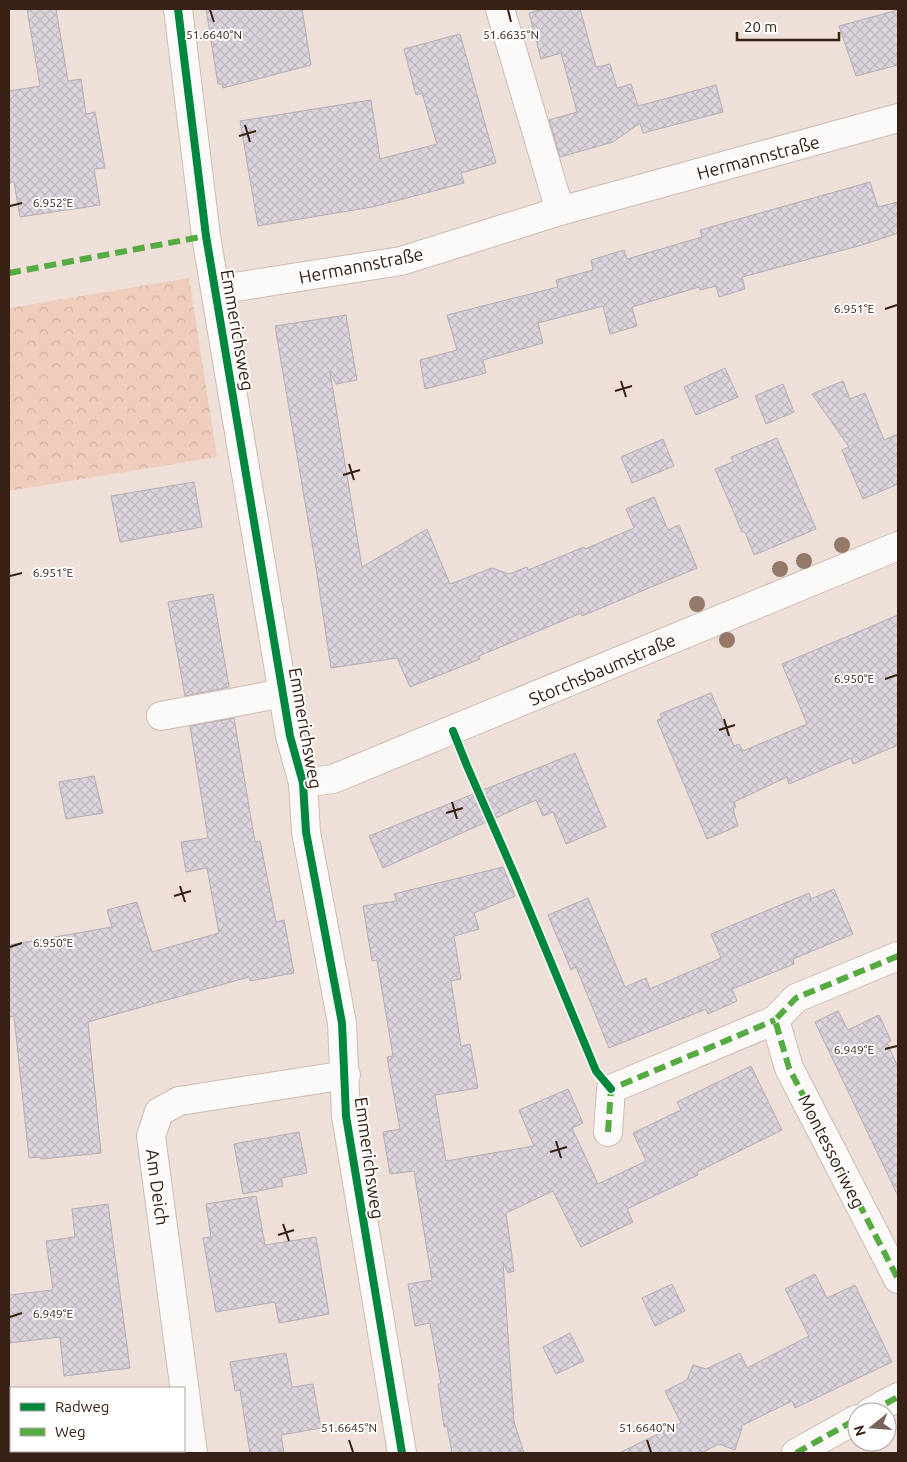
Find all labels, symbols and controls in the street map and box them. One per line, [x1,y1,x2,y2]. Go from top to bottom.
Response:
scale bar [737,10,840,42]
text: 20 m [744,18,777,35]
text: 51.6640°N [186,28,242,41]
text: 51.6635°N [483,28,539,41]
street label: Hermannstraße [694,131,822,183]
text: 6.952°E [33,196,74,209]
street label: Hermannstraße [297,243,425,287]
street label: Emmerichsweg [217,268,259,392]
text: 6.951°E [834,302,875,315]
text: 6.951°E [33,566,74,579]
street label: Storchsbaumstraße [526,629,678,709]
street label: Emmerichsweg [285,666,327,790]
text: 6.950°E [834,672,875,685]
text: 6.950°E [33,936,74,949]
text: 6.949°E [834,1043,875,1056]
street label: Montessoriweg [795,1091,869,1211]
street label: Emmerichsweg [352,1096,388,1220]
street label: Am Deich [143,1147,173,1227]
text: 6.949°E [33,1307,74,1320]
legend [10,1387,185,1452]
text: Radweg [55,1398,109,1415]
north arrow [847,1402,897,1452]
text: 51.6645°N [321,1421,377,1434]
text: 51.6640°N [619,1421,675,1434]
text: Weg [55,1423,86,1440]
text: N [850,1423,869,1438]

